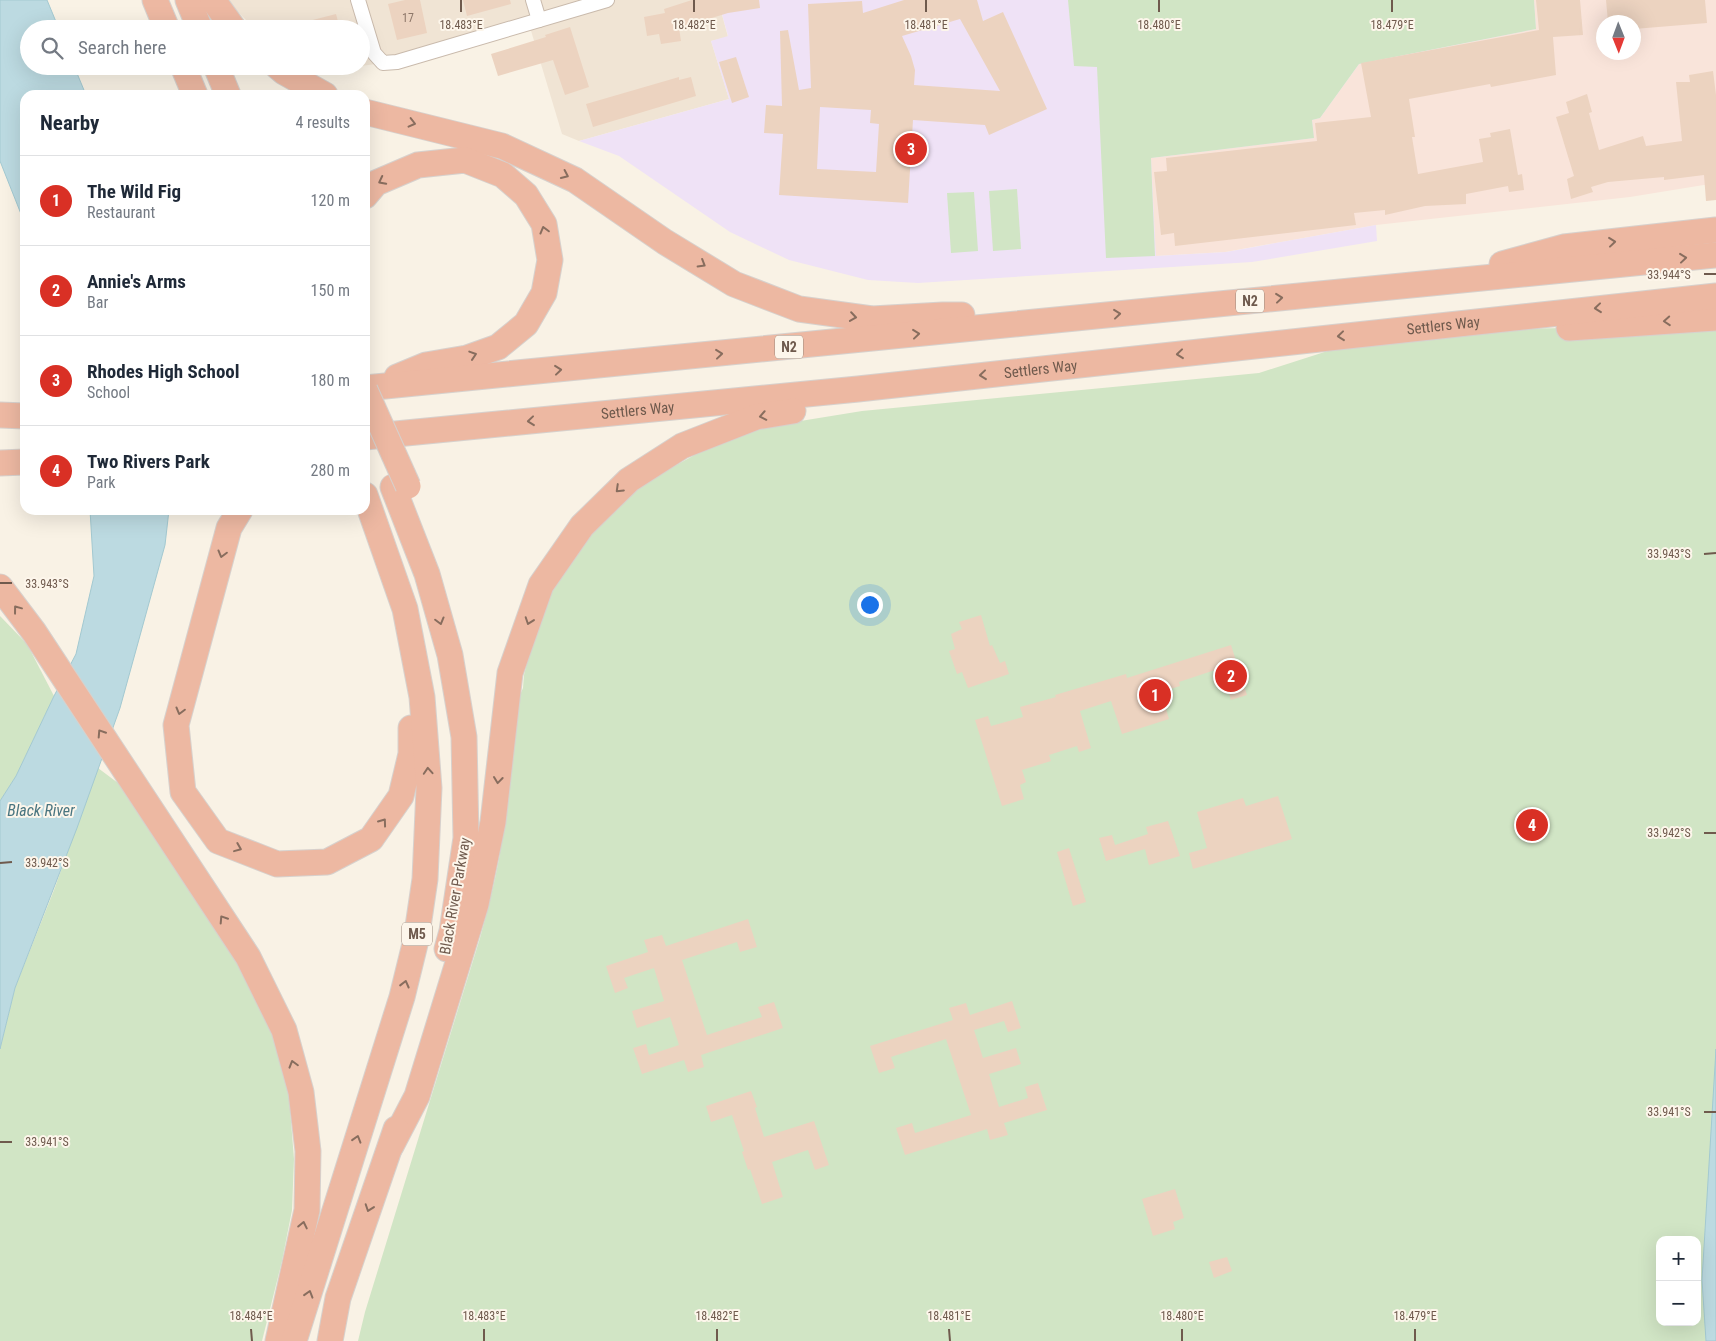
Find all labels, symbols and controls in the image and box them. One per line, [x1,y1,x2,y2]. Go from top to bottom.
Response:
house number: 17 [402,11,414,25]
north arrow [1596,15,1641,60]
text: 18.483°E [439,18,483,32]
text: 18.482°E [672,18,716,32]
text: 18.481°E [904,18,948,32]
text: 18.480°E [1137,18,1181,32]
text: 18.479°E [1370,18,1414,32]
search box [20,20,370,75]
icon: search [38,34,66,62]
text: Search here [78,36,166,59]
text: Nearby [40,111,99,135]
text: 4 results [295,113,350,132]
one-way arrow [408,118,416,128]
pin: 3 [895,130,927,168]
one-way arrow [560,169,569,179]
one-way arrow [379,175,388,185]
text: The Wild Fig [87,180,181,203]
text: 1 [52,191,60,210]
text: 120 m [311,191,350,210]
text: Restaurant [87,203,155,222]
one-way arrow [539,225,550,234]
one-way arrow [1609,236,1617,247]
one-way arrow [1679,253,1687,264]
one-way arrow [696,257,705,267]
text: 33.944°S [1647,268,1691,282]
text: Annie's Arms [87,270,186,293]
text: 2 [52,281,60,300]
text: 150 m [311,281,350,300]
road number: N2 [1236,290,1264,312]
text: Bar [87,293,108,312]
one-way arrow [1275,293,1283,304]
one-way arrow [1594,302,1602,313]
one-way arrow [1113,309,1121,320]
one-way arrow [850,311,858,322]
street label: Settlers Way [1406,313,1481,338]
one-way arrow [1663,315,1671,326]
one-way arrow [912,329,920,340]
one-way arrow [1337,330,1345,341]
road number: N2 [775,336,803,358]
one-way arrow [1175,348,1183,359]
one-way arrow [716,349,724,360]
one-way arrow [468,351,477,361]
street label: Settlers Way [1003,356,1078,382]
text: Rhodes High School [87,360,240,383]
one-way arrow [554,365,562,376]
one-way arrow [979,369,987,380]
text: 3 [52,371,60,390]
text: 180 m [311,371,350,390]
text: School [87,383,130,402]
street label: Settlers Way [600,398,675,423]
one-way arrow [758,410,767,420]
one-way arrow [527,415,535,426]
text: Two Rivers Park [87,450,210,473]
text: 4 [52,461,60,480]
text: 280 m [311,461,350,480]
text: Park [87,473,116,492]
one-way arrow [616,483,625,492]
text: 33.943°S [1647,547,1691,561]
one-way arrow [217,550,227,558]
text: 33.943°S [25,577,69,591]
your location [857,592,883,618]
one-way arrow [15,606,23,615]
one-way arrow [524,616,534,625]
one-way arrow [435,617,445,625]
pin: 2 [1215,657,1247,695]
pin: 1 [1139,676,1171,714]
one-way arrow [175,707,185,715]
one-way arrow [97,729,107,738]
one-way arrow [422,767,433,775]
one-way arrow [493,776,504,784]
water label: Black River [7,801,76,820]
pin: 4 [1516,806,1548,844]
one-way arrow [377,818,386,828]
text: 33.942°S [1647,826,1691,840]
street label: Black River Parkway [436,836,474,956]
one-way arrow [233,843,241,853]
text: 33.942°S [25,856,69,870]
one-way arrow [220,915,229,924]
road number: M5 [402,922,432,946]
one-way arrow [399,980,410,989]
one-way arrow [289,1061,299,1069]
text: 33.941°S [1647,1105,1691,1119]
text: 33.941°S [25,1135,69,1149]
one-way arrow [352,1136,362,1144]
one-way arrow [365,1203,375,1212]
one-way arrow [297,1220,308,1229]
map controls [1656,1236,1701,1326]
button: + [1656,1236,1701,1281]
button: − [1656,1281,1701,1326]
one-way arrow [303,1291,313,1299]
text: 18.484°E [229,1309,273,1323]
text: 18.483°E [462,1309,506,1323]
text: 18.482°E [695,1309,739,1323]
text: 18.481°E [927,1309,971,1323]
text: 18.480°E [1160,1309,1204,1323]
text: 18.479°E [1393,1309,1437,1323]

